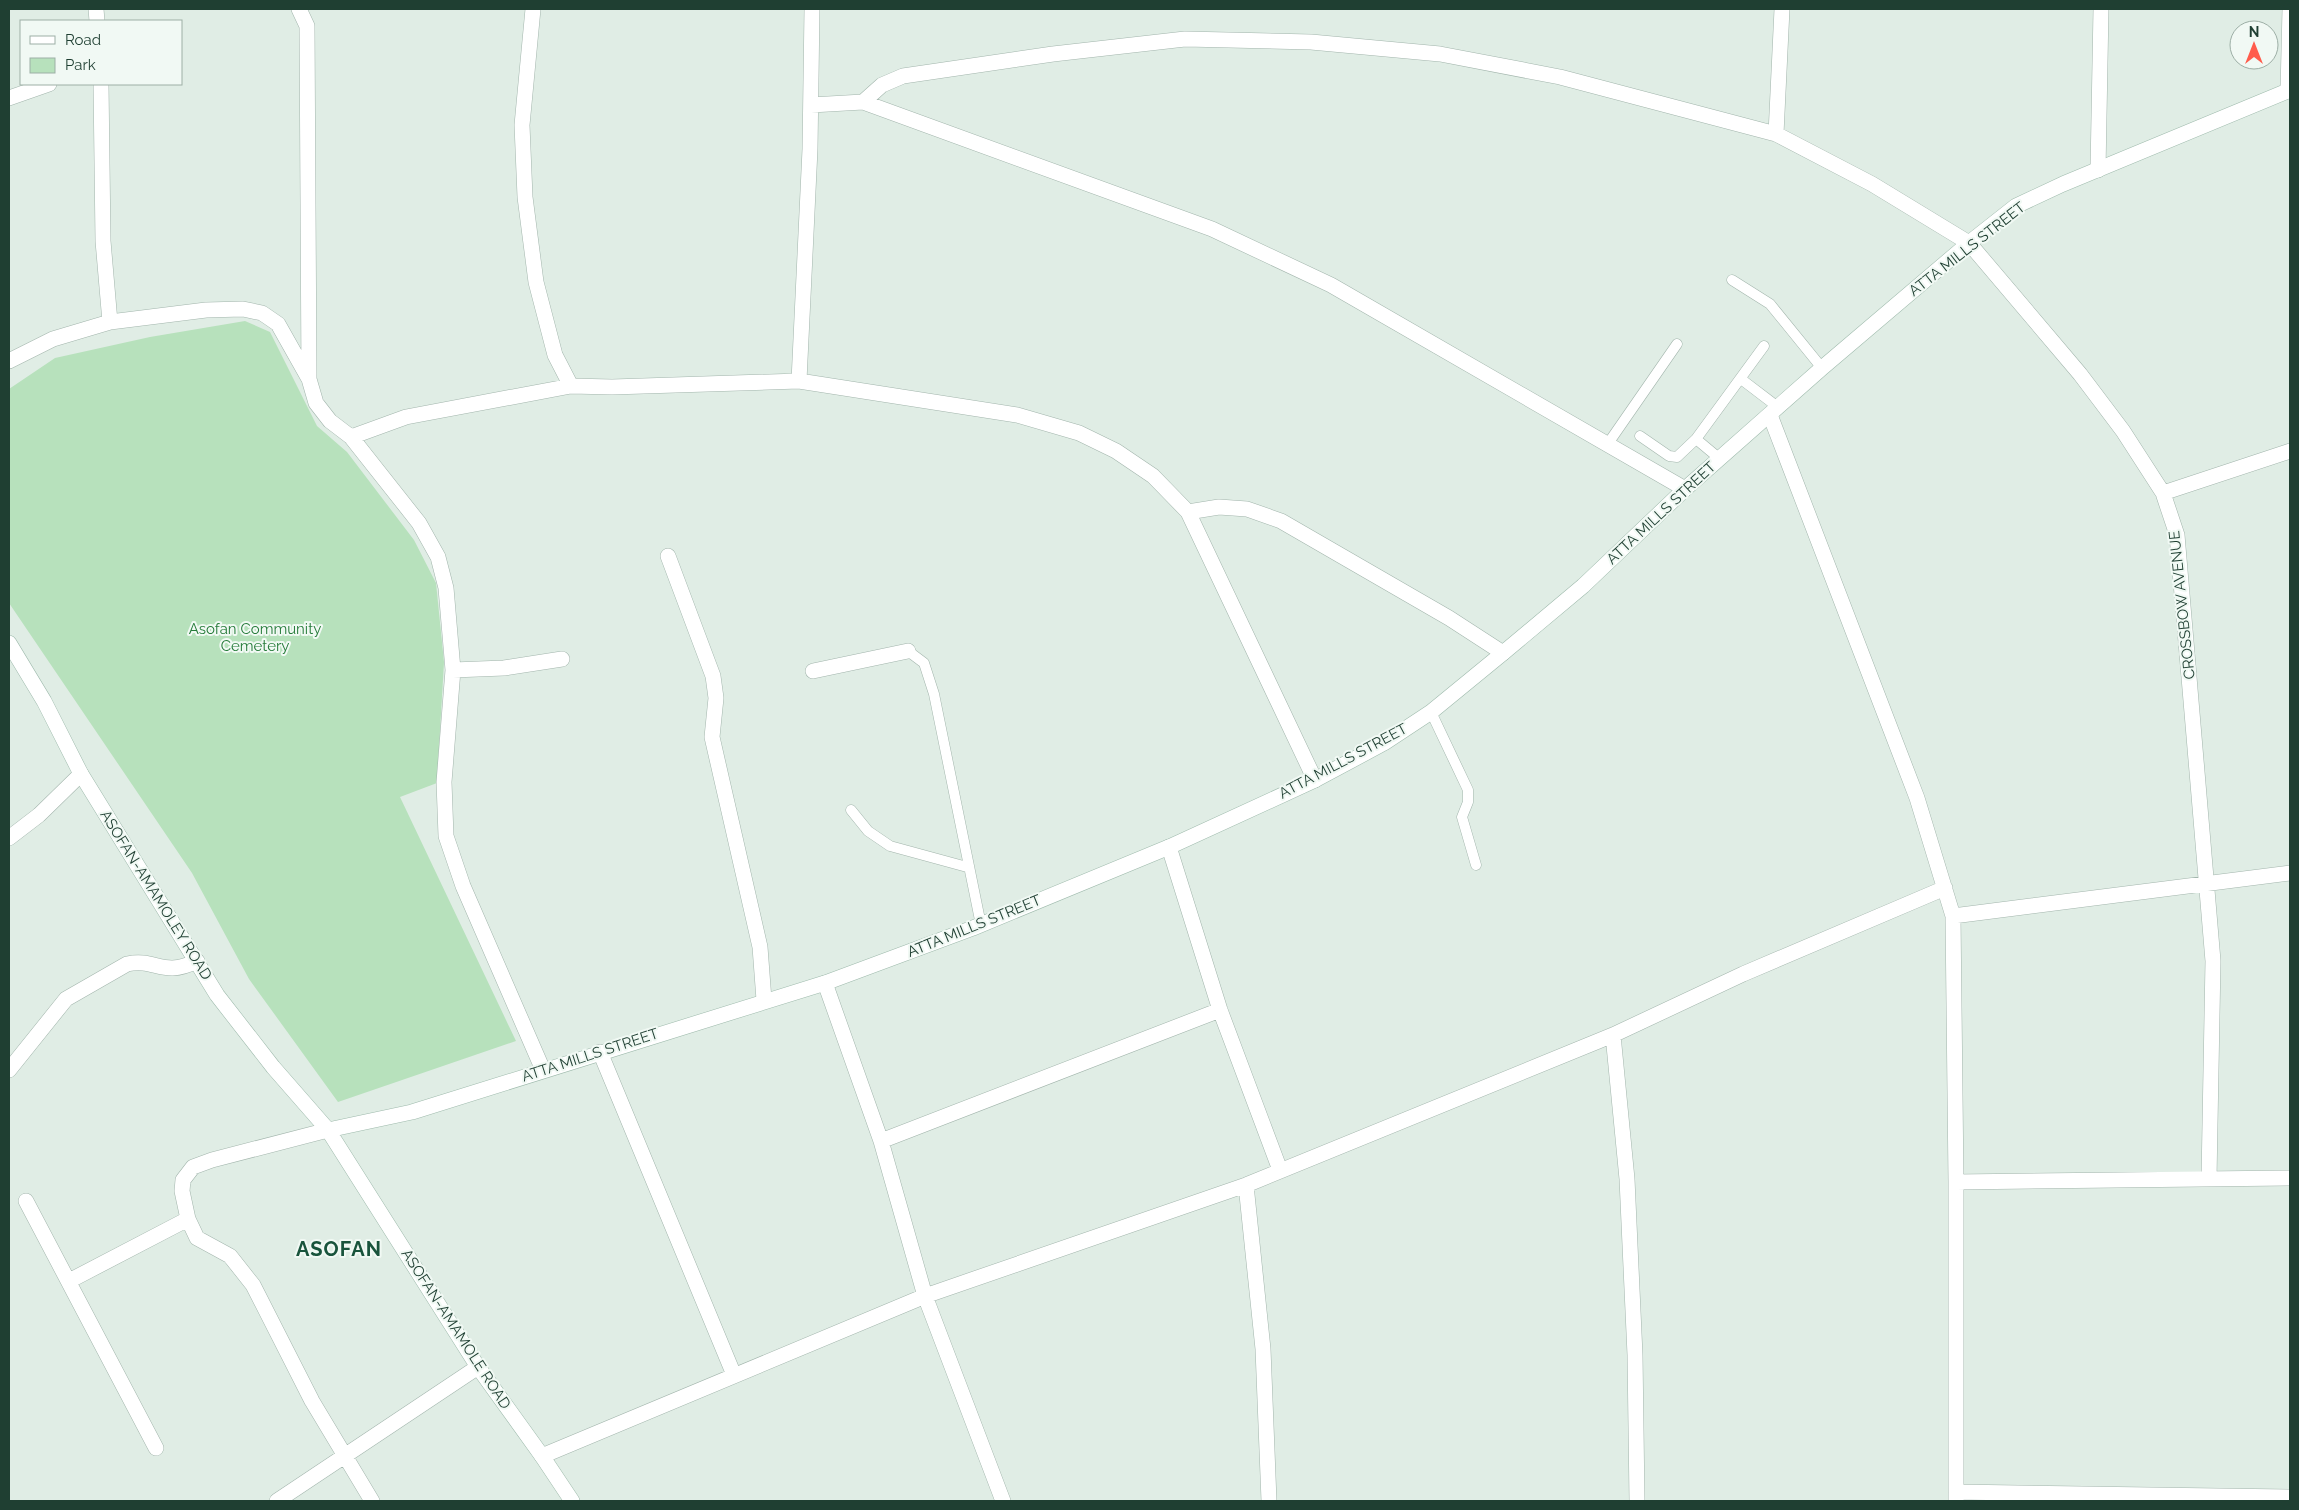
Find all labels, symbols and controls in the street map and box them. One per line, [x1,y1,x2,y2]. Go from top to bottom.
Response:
legend [20,20,182,85]
north arrow [2229,20,2279,70]
text: N [2249,24,2259,40]
text: Road [65,31,101,49]
text: Park [65,56,96,74]
street label: ATTA MILLS STREET [1905,198,2029,300]
street label: ATTA MILLS STREET [1603,458,1719,568]
street label: CROSSBOW AVENUE [2165,530,2199,680]
park label: Asofan Community Cemetery [189,620,321,655]
street label: ATTA MILLS STREET [1276,720,1410,802]
street label: ASOFAN-AMAMOLEY ROAD [96,807,216,983]
street label: ATTA MILLS STREET [904,891,1044,961]
street label: ATTA MILLS STREET [519,1024,661,1086]
district label: ASOFAN [296,1237,382,1261]
street label: ASOFAN-AMAMOLE ROAD [397,1246,515,1413]

